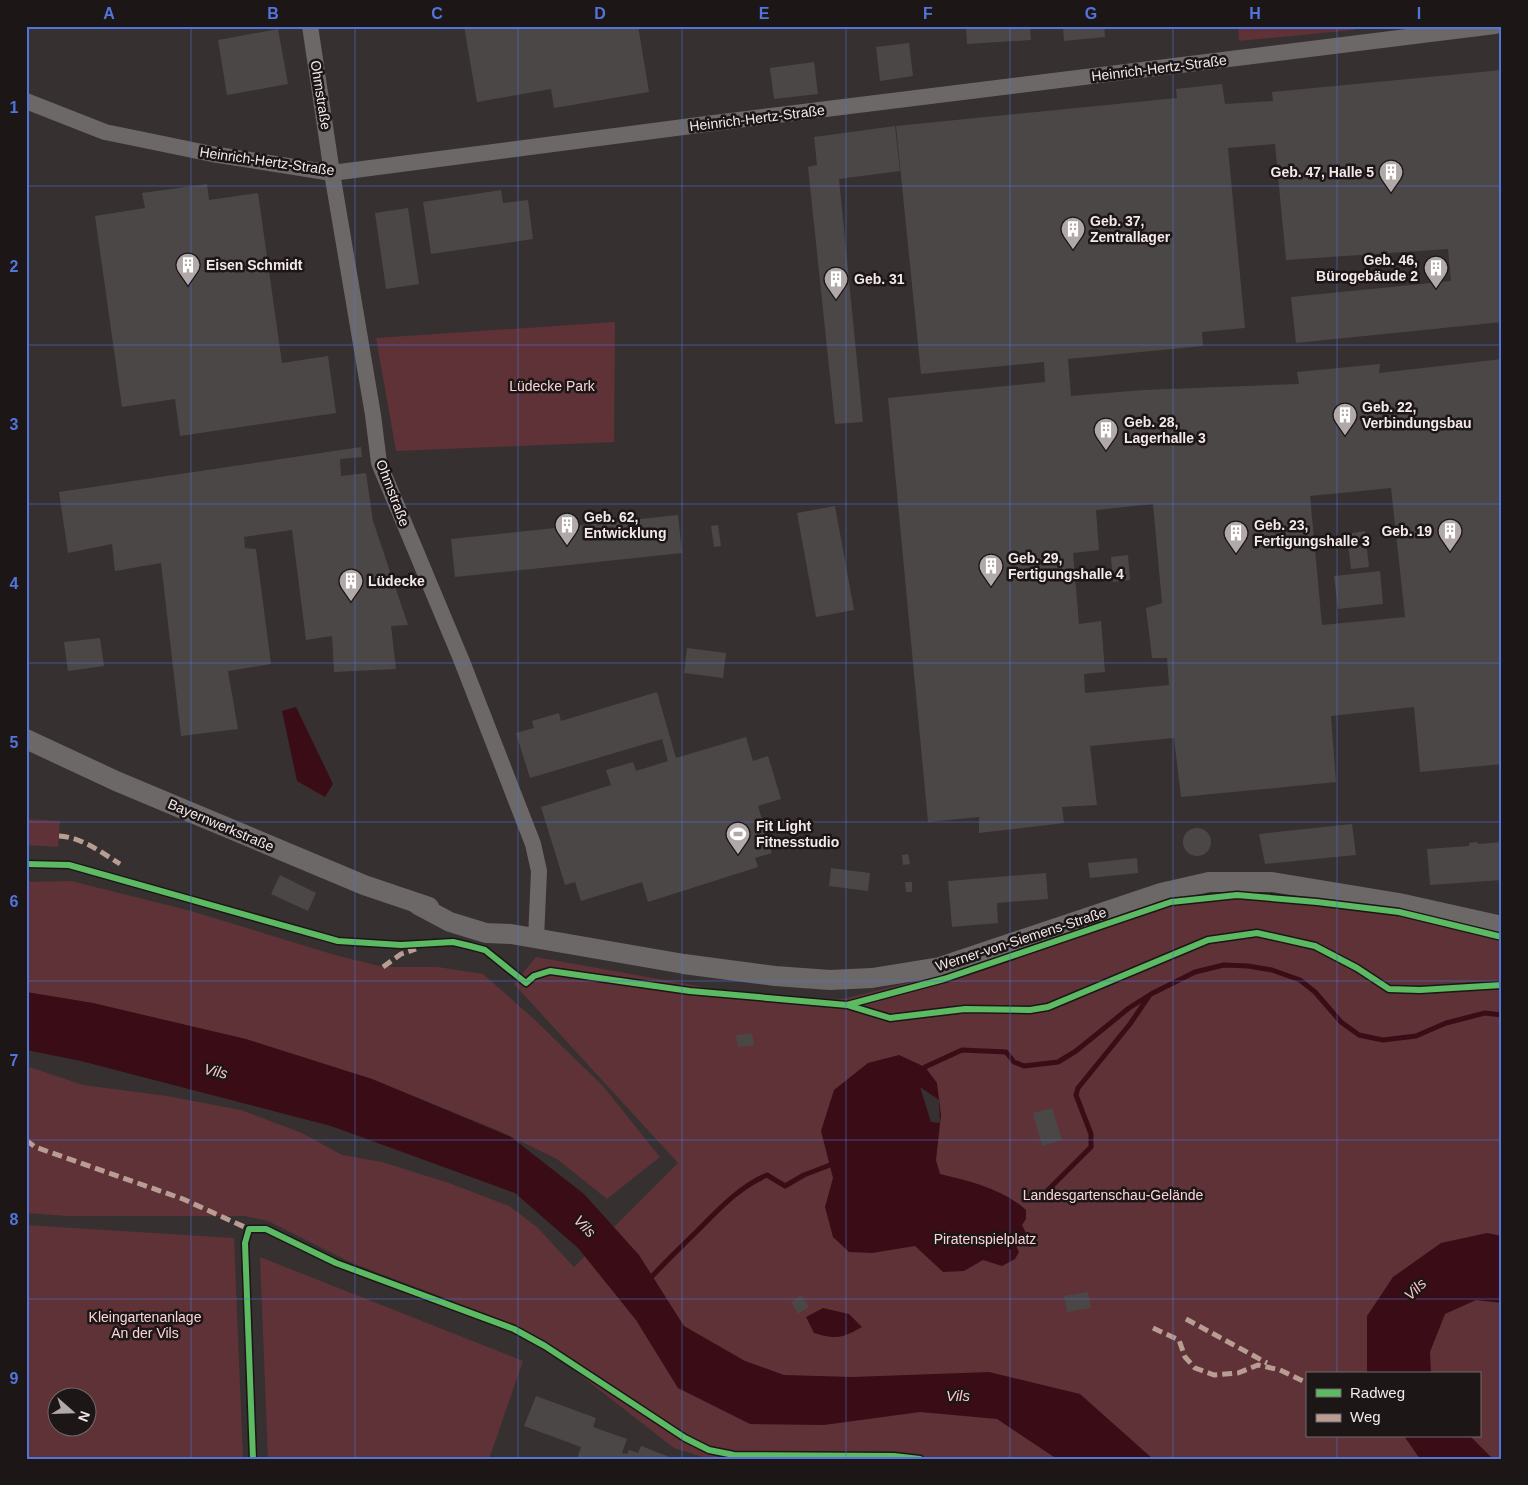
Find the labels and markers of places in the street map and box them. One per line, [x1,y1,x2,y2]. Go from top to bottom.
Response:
building icon: Geb. 47, Halle 5 [1378,159,1404,193]
place label: Geb. 47, Halle 5 [1271,164,1374,180]
place label: Geb. 37, Zentrallager [1090,213,1171,245]
building icon: Geb. 37, Zentrallager [1060,216,1086,250]
building icon: Eisen Schmidt [175,252,201,286]
place label: Geb. 46, Bürogebäude 2 [1316,252,1418,284]
building icon: Geb. 46, Bürogebäude 2 [1423,255,1449,289]
place label: Eisen Schmidt [206,257,303,273]
building icon: Geb. 31 [823,266,849,300]
place label: Geb. 31 [854,271,905,287]
place label: Geb. 22, Verbindungsbau [1362,399,1472,431]
building icon: Geb. 22, Verbindungsbau [1332,402,1358,436]
place label: Geb. 28, Lagerhalle 3 [1124,414,1206,446]
building icon: Geb. 28, Lagerhalle 3 [1093,417,1119,451]
place label: Geb. 62, Entwicklung [584,509,666,541]
building icon: Geb. 62, Entwicklung [554,512,580,546]
place label: Geb. 23, Fertigungshalle 3 [1254,517,1370,549]
building icon: Geb. 19 [1437,518,1463,552]
building icon: Geb. 23, Fertigungshalle 3 [1223,520,1249,554]
place label: Geb. 19 [1381,523,1432,539]
place label: Geb. 29, Fertigungshalle 4 [1008,550,1124,582]
building icon: Geb. 29, Fertigungshalle 4 [978,553,1004,587]
building icon: Lüdecke [338,568,364,602]
place label: Lüdecke [368,573,425,589]
place label: Fit Light Fitnesstudio [756,818,839,850]
sports icon: Fit Light Fitnesstudio [725,821,751,855]

